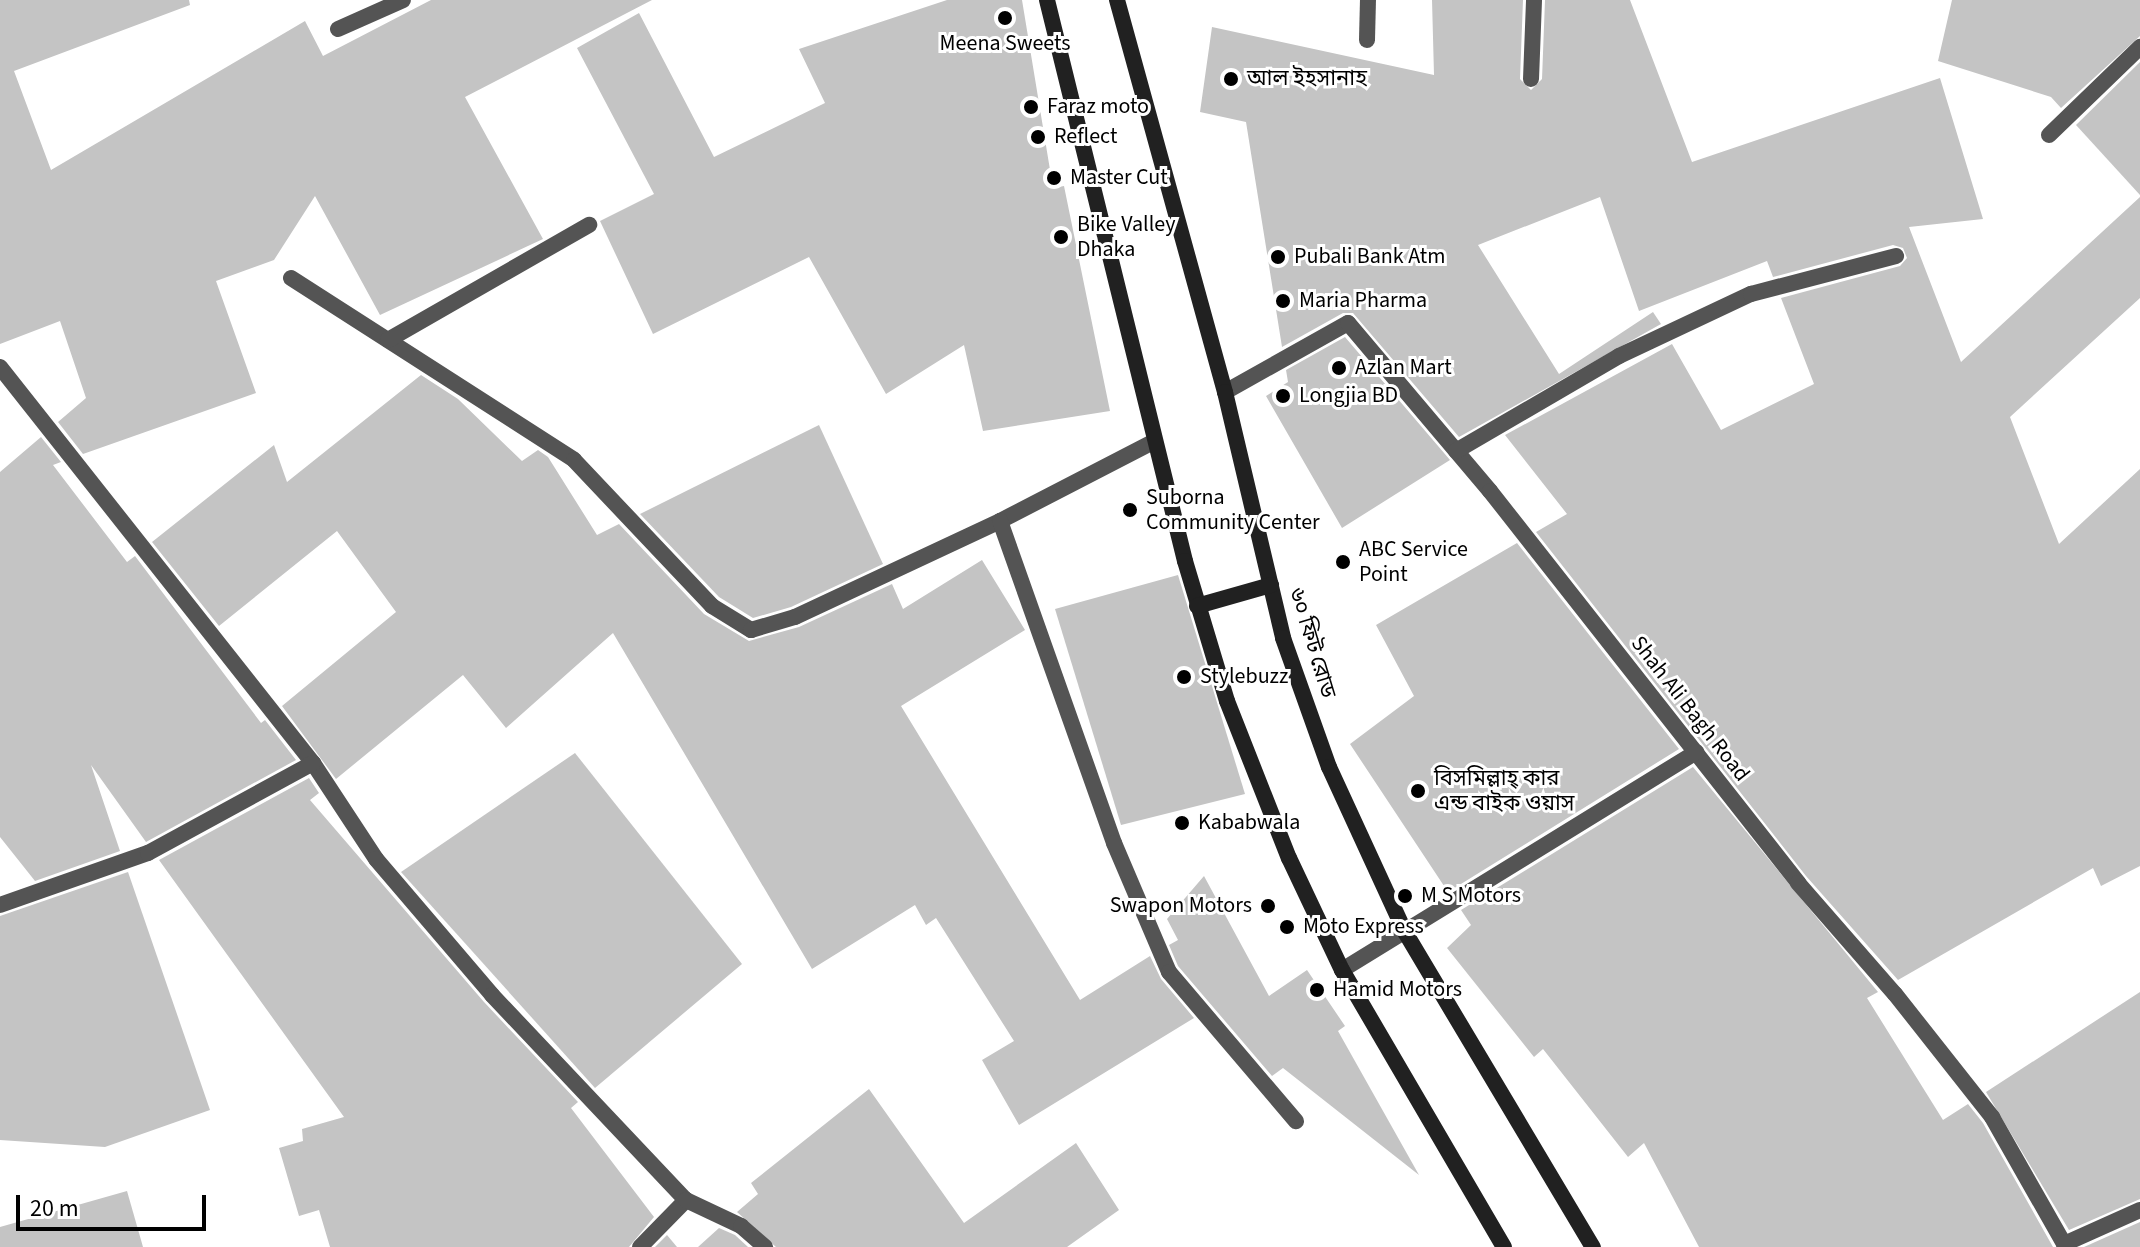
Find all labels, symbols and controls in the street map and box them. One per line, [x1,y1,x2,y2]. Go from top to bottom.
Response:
marker: Meena Sweets [996,9,1014,27]
place label: Meena Sweets [940,31,1070,57]
place label: আল ইহসানাহ [1247,66,1367,92]
marker: আল ইহসানাহ [1222,70,1240,88]
place label: Faraz moto [1047,94,1149,120]
marker: Faraz moto [1022,98,1040,116]
place label: Reflect [1054,124,1117,150]
marker: Reflect [1029,128,1047,146]
place label: Master Cut [1070,165,1168,191]
marker: Master Cut [1045,169,1063,187]
place label: Bike Valley Dhaka [1077,211,1176,262]
marker: Bike Valley Dhaka [1052,228,1070,246]
place label: Pubali Bank Atm [1294,244,1445,270]
marker: Pubali Bank Atm [1269,248,1287,266]
place label: Maria Pharma [1299,288,1427,314]
marker: Maria Pharma [1274,292,1292,310]
place label: Azlan Mart [1355,355,1452,381]
marker: Azlan Mart [1330,359,1348,377]
place label: Longjia BD [1299,383,1398,409]
marker: Longjia BD [1274,387,1292,405]
place label: Suborna Community Center [1146,484,1320,536]
marker: Suborna Community Center [1121,501,1139,519]
place label: ABC Service Point [1359,536,1468,588]
marker: ABC Service Point [1334,553,1352,571]
street label: ৬০ ফিট রোড [1283,585,1341,701]
street label: Shah Ali Bagh Road [1625,631,1755,787]
place label: Stylebuzz [1200,664,1288,690]
marker: Stylebuzz [1175,668,1193,686]
place label: বিসমিল্লাহ্ কার এন্ড বাইক ওয়াস [1434,765,1575,816]
marker: বিসমিল্লাহ্ কার এন্ড বাইক ওয়াস [1409,782,1427,800]
place label: Kababwala [1198,810,1300,836]
marker: Kababwala [1173,814,1191,832]
place label: M S Motors [1421,883,1521,909]
marker: M S Motors [1396,887,1414,905]
place label: Swapon Motors [1110,893,1252,919]
marker: Swapon Motors [1259,897,1277,915]
place label: Moto Express [1303,914,1424,940]
marker: Moto Express [1278,918,1296,936]
place label: Hamid Motors [1333,977,1462,1003]
marker: Hamid Motors [1308,981,1326,999]
scale bar [20,1179,210,1229]
text: 20 m [30,1191,79,1226]

